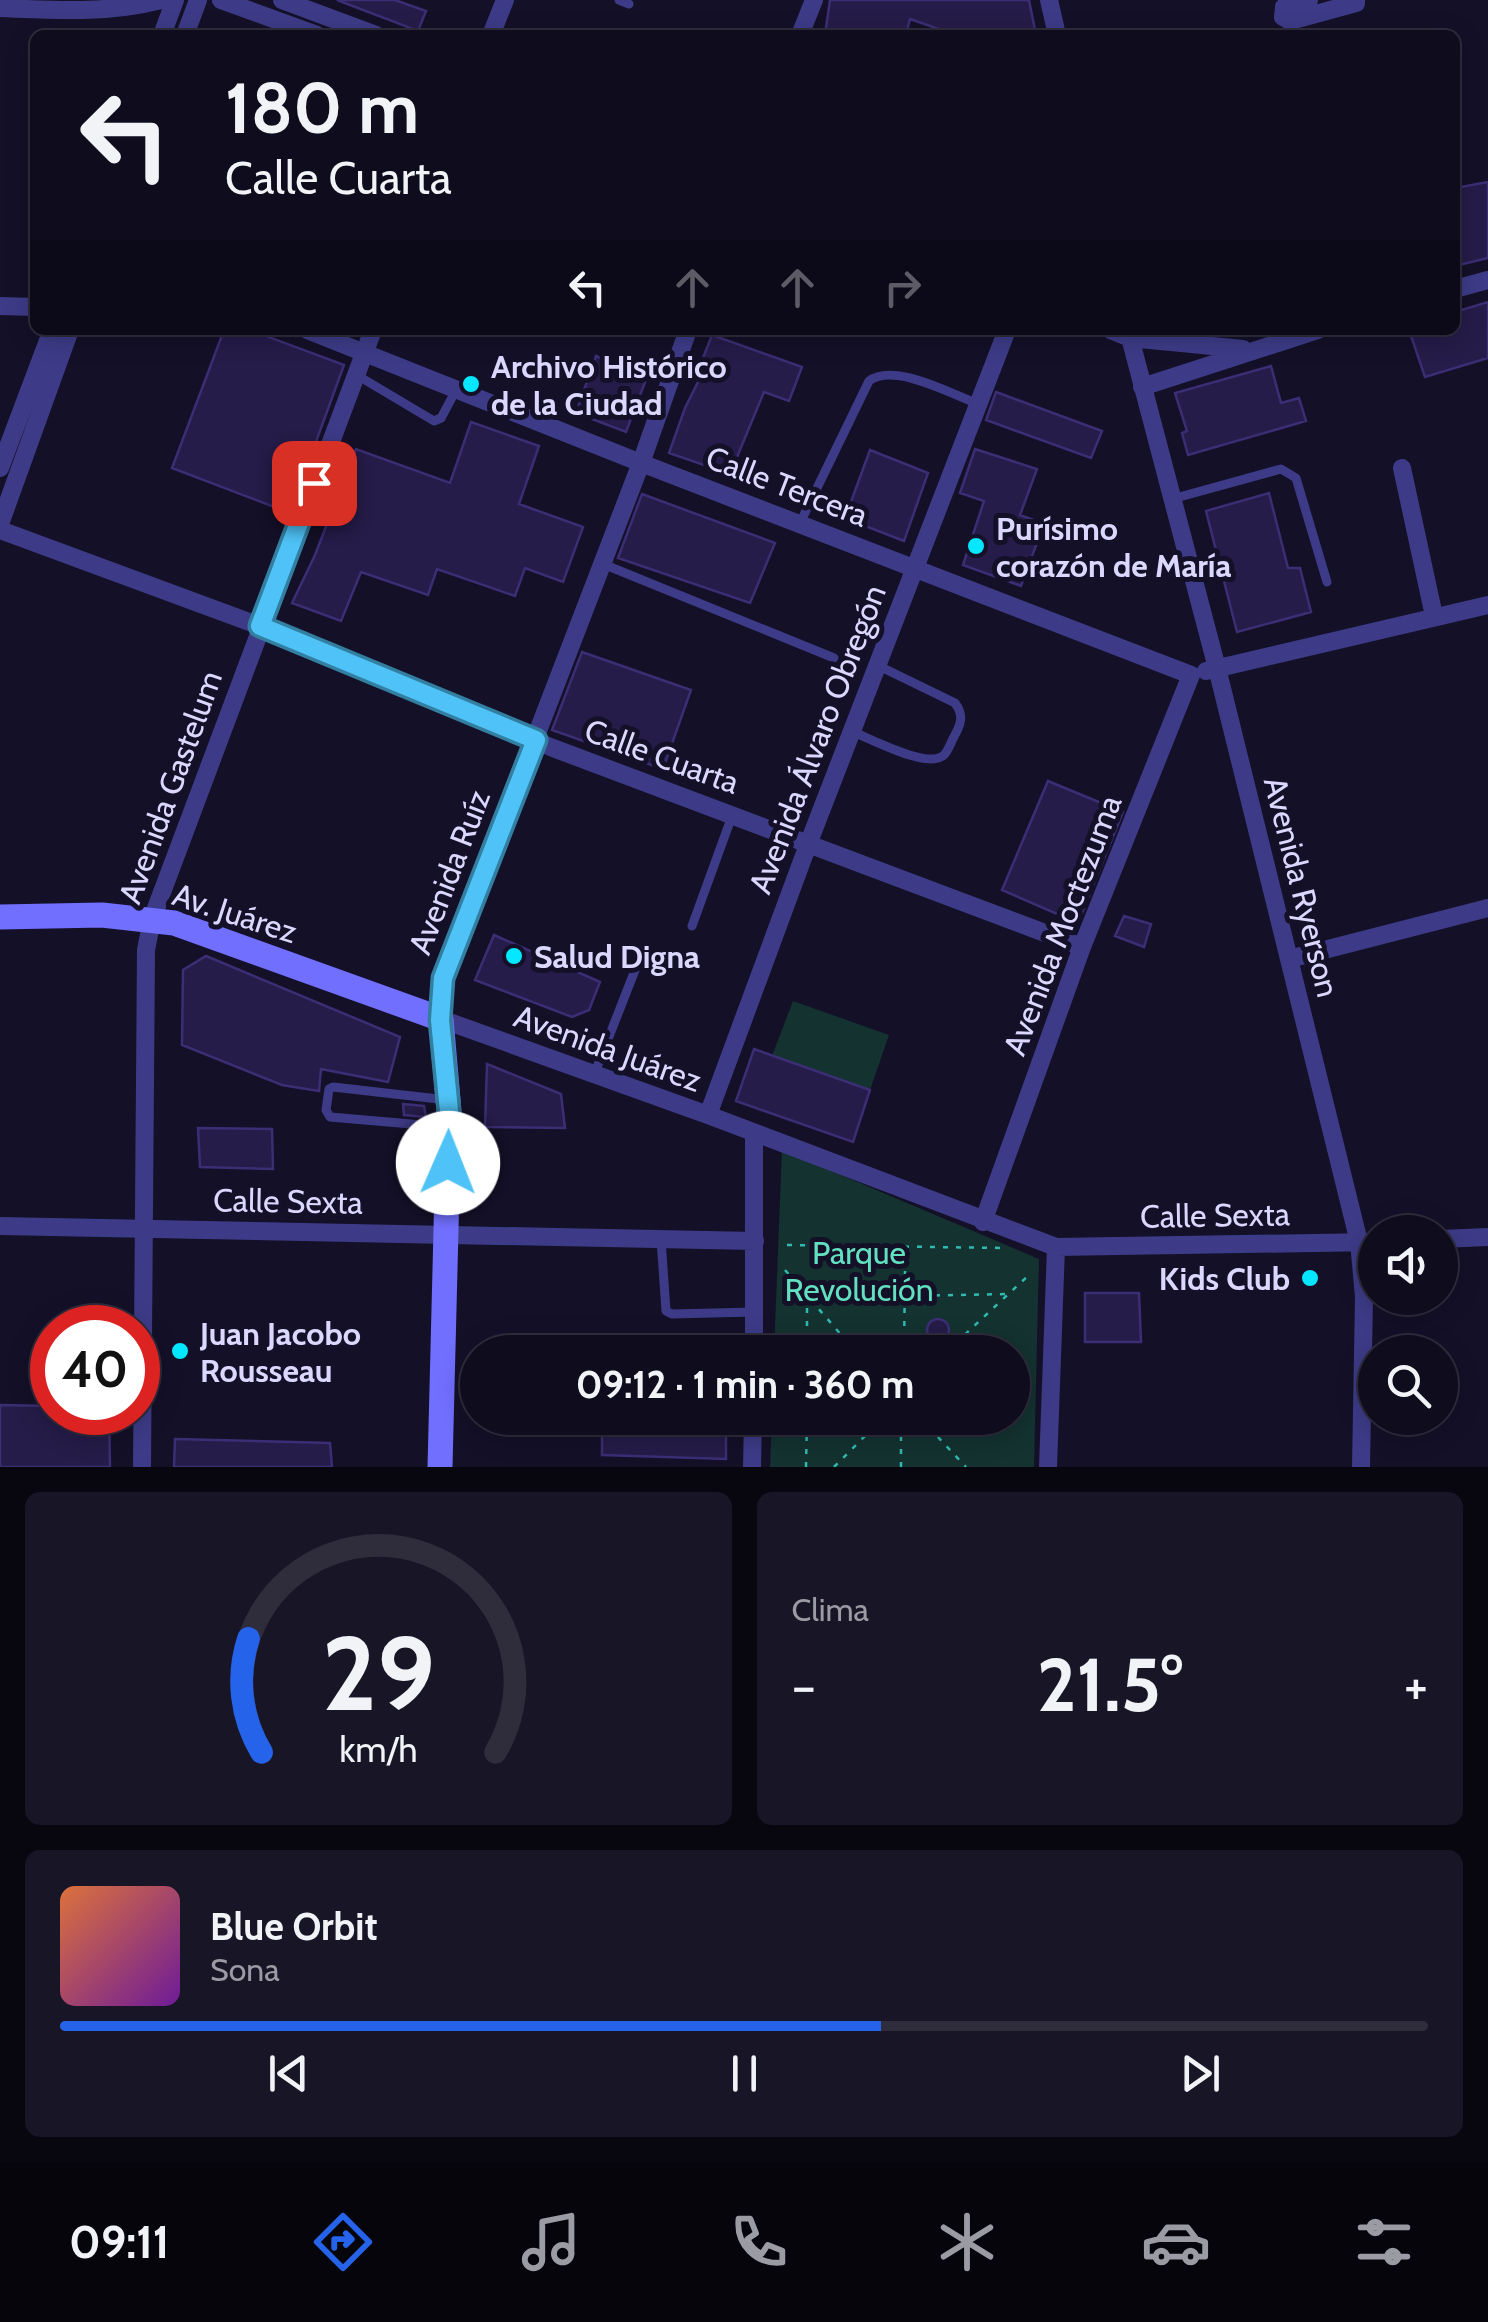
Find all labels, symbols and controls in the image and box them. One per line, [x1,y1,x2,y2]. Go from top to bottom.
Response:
text: 180 m [225,65,419,151]
icon: left [60,70,190,200]
text: Calle Cuarta [225,151,452,205]
icon: left [560,260,615,315]
icon: ahead [665,260,720,315]
icon: ahead [770,260,825,315]
icon: right [875,260,930,315]
place label: Archivo Histórico de la Ciudad [491,347,727,423]
marker: Archivo Histórico de la Ciudad [460,373,482,395]
street label: Calle Tercera [701,437,874,535]
pin [272,441,357,526]
icon: arrive [287,456,342,511]
place label: Purísimo corazón de María [996,509,1232,585]
marker: Purísimo corazón de María [965,535,987,557]
street label: Avenida Álvaro Obregón [740,579,894,899]
street label: Avenida Gastelum [110,665,230,909]
street label: Calle Cuarta [580,710,745,802]
street label: Avenida Ryerson [1256,773,1348,1001]
street label: Avenida Ruíz [400,784,498,960]
street label: Avenida Moctezuma [994,789,1130,1061]
street label: Av. Juárez [168,875,302,951]
place label: Salud Digna [534,937,700,976]
marker: Salud Digna [503,945,525,967]
street label: Avenida Juárez [509,996,707,1100]
position arrow [396,1111,500,1215]
street label: Calle Sexta [213,1180,364,1222]
street label: Calle Sexta [1140,1194,1291,1236]
map controls [1358,1215,1458,1435]
button: sound [1358,1215,1458,1315]
park label: Parque Revolución [784,1233,934,1309]
place label: Kids Club [1159,1259,1290,1298]
marker: Kids Club [1299,1267,1321,1289]
speed limit sign: 40 [30,1305,160,1435]
place label: Juan Jacobo Rousseau [199,1314,361,1390]
button: search [1358,1335,1458,1435]
marker: Juan Jacobo Rousseau [169,1340,191,1362]
text: 09:12 · 1 min · 360 m [576,1361,914,1408]
text: Clima [792,1590,869,1629]
text: 29 [322,1610,435,1736]
text: 21.5° [1037,1639,1183,1730]
text: − [792,1652,816,1719]
text: + [1404,1652,1428,1719]
text: km/h [339,1728,417,1771]
text: Blue Orbit [210,1903,378,1950]
text: Sona [210,1950,280,1989]
icon: previous [261,2046,316,2101]
icon: pause [717,2046,772,2101]
icon: next [1173,2046,1228,2101]
icon: directions [308,2207,378,2277]
icon: music [516,2207,586,2277]
icon: phone [724,2207,794,2277]
icon: climate [932,2207,1002,2277]
icon: car [1141,2207,1211,2277]
icon: filters [1349,2207,1419,2277]
text: 09:11 [69,2215,169,2269]

